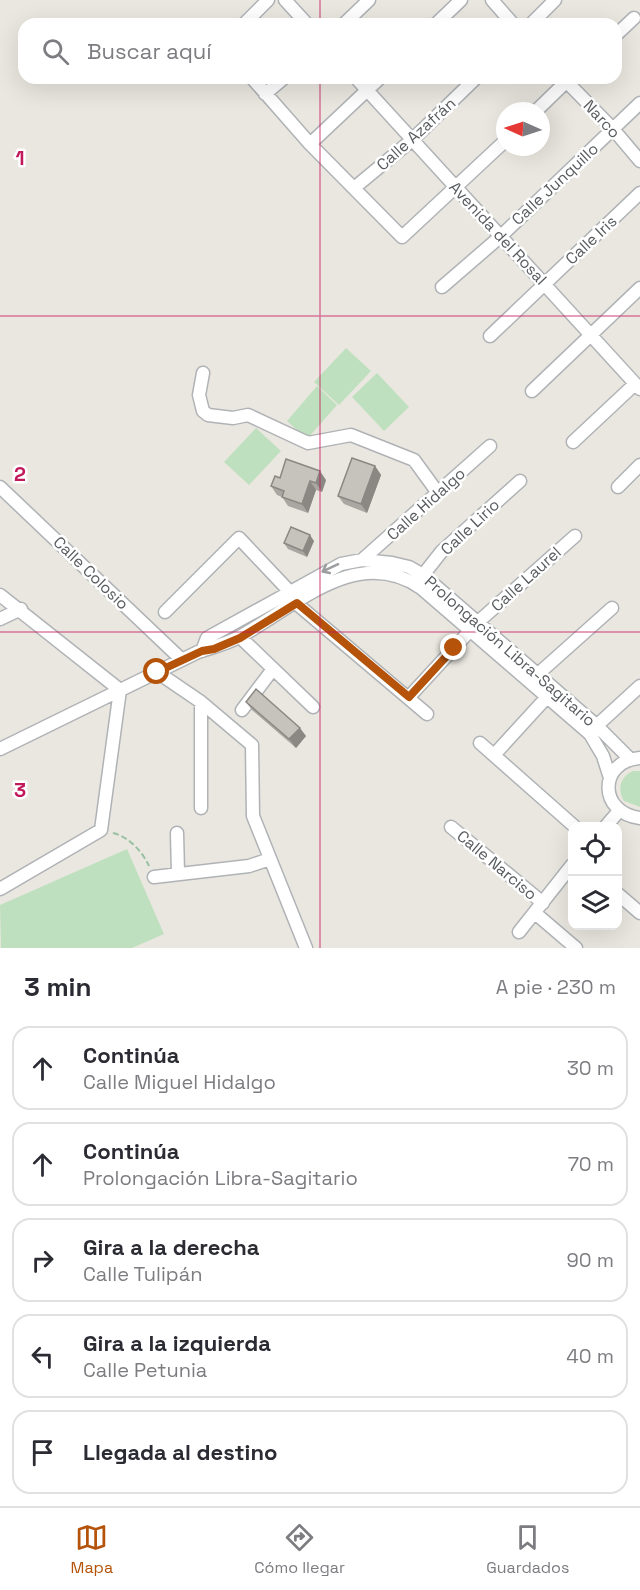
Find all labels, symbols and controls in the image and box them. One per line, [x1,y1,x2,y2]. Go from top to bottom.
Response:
search box [18,18,622,84]
icon: search [39,35,72,68]
text: Buscar aquí [87,37,212,65]
street label: Calle Azafrán [372,93,460,175]
street label: Narco [579,95,625,143]
north arrow [496,102,550,156]
street label: Calle Junquillo [507,138,603,230]
text: 1 [15,145,25,171]
street label: Avenida del Rosal [445,177,551,289]
street label: Calle Iris [561,211,621,269]
text: 2 [14,461,26,487]
street label: Calle Hidalgo [382,463,470,545]
street label: Calle Lirio [436,494,504,560]
street label: Calle Colosio [49,532,133,614]
street label: Calle Laurel [486,542,566,616]
one-way arrow [322,563,340,575]
street label: Prolongación Libra-Sagitario [420,571,600,731]
route end [440,634,466,660]
route start [143,658,169,684]
text: 3 [14,777,26,803]
map controls [568,822,622,930]
button: locate [568,822,622,876]
street label: Calle Narciso [453,825,541,905]
button: layers [568,876,622,930]
text: 3 min [24,970,92,1004]
text: A pie · 230 m [496,974,616,1000]
text: Continúa [83,1041,179,1069]
icon: ahead [26,1052,59,1085]
text: 30 m [567,1055,614,1081]
text: Calle Miguel Hidalgo [83,1069,276,1095]
text: Continúa [83,1137,179,1165]
icon: ahead [26,1148,59,1181]
text: 70 m [568,1151,614,1177]
text: Prolongación Libra-Sagitario [83,1165,358,1191]
text: Gira a la derecha [83,1233,260,1261]
icon: right [26,1244,59,1277]
text: 90 m [567,1247,614,1273]
text: Calle Tulipán [83,1261,203,1287]
text: Gira a la izquierda [83,1329,271,1357]
icon: left [26,1340,59,1373]
text: 40 m [566,1343,614,1369]
text: Calle Petunia [83,1357,207,1383]
icon: arrive [26,1436,59,1469]
text: Llegada al destino [83,1438,277,1466]
tab: Mapa [71,1521,113,1578]
tab: Cómo llegar [254,1521,345,1578]
tab: Guardados [486,1521,569,1578]

